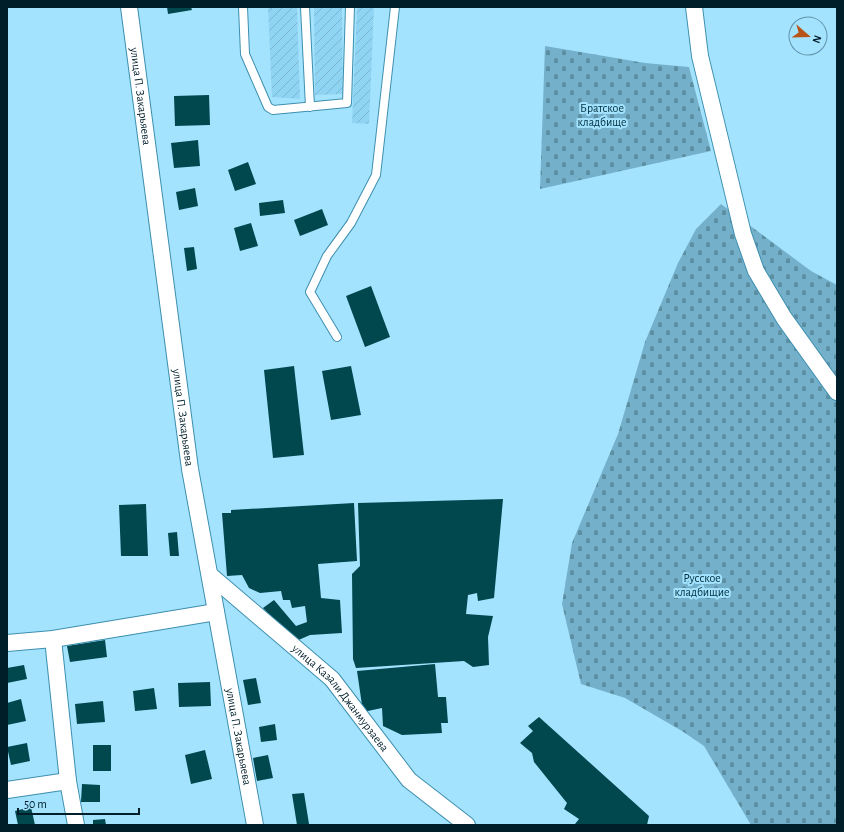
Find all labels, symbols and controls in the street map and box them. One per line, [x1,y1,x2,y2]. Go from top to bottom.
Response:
north arrow [788,16,828,56]
text: N [810,34,823,45]
street label: улица П. Закарьяева [127,46,153,146]
park label: Братское кладбище [578,102,626,128]
street label: улица П. Закарьяева [170,367,196,467]
park label: Русское кладбищие [674,572,730,598]
street label: улица Казали Джанмурзаева [289,641,391,754]
street label: улица П. Закарьяева [223,686,254,787]
scale bar [18,790,139,816]
text: 50 m [24,798,47,810]

